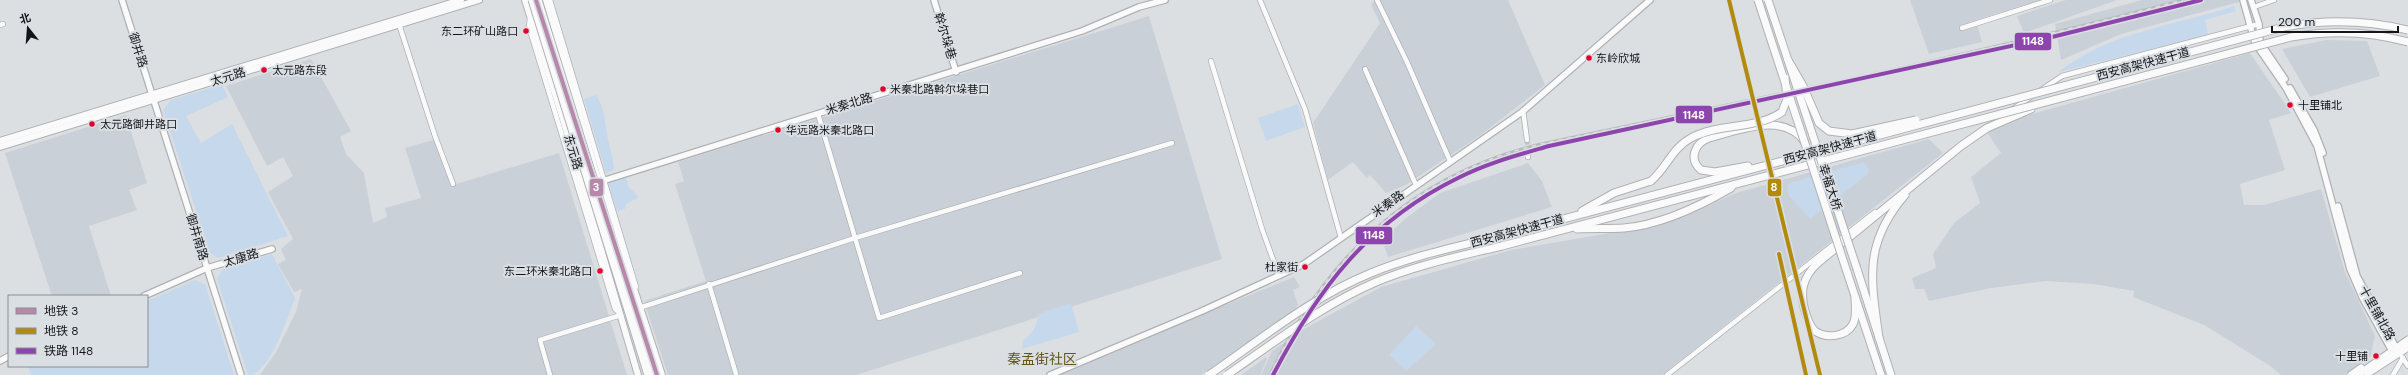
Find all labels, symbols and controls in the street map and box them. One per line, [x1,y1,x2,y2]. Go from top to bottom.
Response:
north arrow [8,8,48,48]
scale bar [2272,8,2398,34]
text: 北 [18,10,32,27]
street label: 幹尔垛巷 [930,11,960,61]
text: 200 m [2278,14,2315,30]
place label: 东二环矿山路口 [441,24,518,38]
marker: 东二环矿山路口 [521,26,531,36]
street label: 御井路 [125,30,151,70]
line badge: 1148 [2014,32,2052,51]
text: 1148 [2022,34,2044,48]
street label: 西安高架快速干道 [2095,44,2191,84]
place label: 东岭欣城 [1596,51,1640,65]
marker: 东岭欣城 [1584,53,1594,63]
place label: 太元路东段 [272,63,327,77]
street label: 太元路 [208,64,248,90]
marker: 太元路东段 [259,65,269,75]
place label: 米秦北路斡尔垛巷口 [890,82,989,96]
marker: 米秦北路斡尔垛巷口 [878,84,888,94]
street label: 米秦北路 [824,89,874,119]
place label: 十里铺北 [2298,98,2342,112]
marker: 十里铺北 [2285,100,2295,110]
line badge: 1148 [1675,105,1713,124]
text: 1148 [1683,108,1705,122]
place label: 太元路御井路口 [100,117,177,131]
marker: 太元路御井路口 [87,119,97,129]
place label: 华远路米秦北路口 [786,123,874,137]
marker: 华远路米秦北路口 [773,125,783,135]
street label: 西安高架快速干道 [1782,128,1878,168]
street label: 东元路 [560,132,586,172]
street label: 幸福大桥 [1815,162,1845,212]
line badge: 3 [589,178,604,197]
line badge: 8 [1767,178,1782,197]
text: 3 [593,180,599,194]
text: 8 [1771,180,1778,194]
street label: 米秦路 [1369,187,1407,221]
street label: 西安高架快速干道 [1469,211,1565,251]
street label: 御井南路 [182,212,212,262]
line badge: 1148 [1355,226,1393,245]
text: 1148 [1363,228,1385,242]
street label: 太康路 [221,245,261,271]
place label: 杜家街 [1265,260,1298,274]
marker: 杜家街 [1300,262,1310,272]
place label: 东二环米秦北路口 [504,264,592,278]
marker: 东二环米秦北路口 [595,266,605,276]
street label: 十里铺北路 [2355,283,2399,343]
legend [8,295,148,367]
text: 地铁 3 [44,303,78,319]
text: 地铁 8 [44,323,79,339]
text: 铁路 1148 [44,343,93,359]
place label: 十里铺 [2335,349,2368,363]
district label: 秦孟街社区 [1007,350,1077,368]
marker: 十里铺 [2371,351,2381,361]

